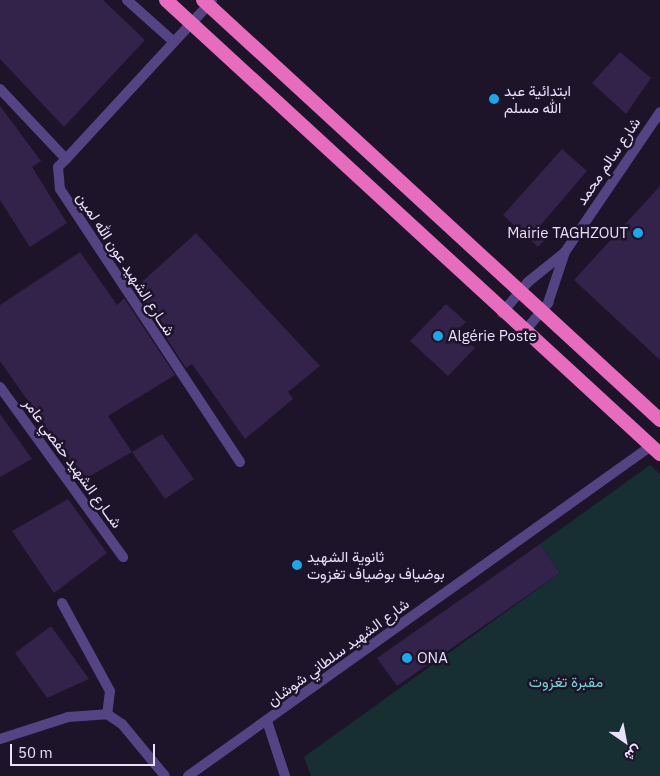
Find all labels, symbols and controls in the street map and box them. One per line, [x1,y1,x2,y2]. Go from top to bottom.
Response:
place label: ابتدائية عبد الله مسلم [504,81,571,116]
marker: ابتدائية عبد الله مسلم [488,93,500,105]
street label: شارع سالم محمد [572,114,644,208]
street label: شــارع الشهيد عون الله لمين [73,189,179,339]
place label: Mairie TAGHZOUT [507,224,628,242]
marker: Mairie TAGHZOUT [632,227,644,239]
place label: Algérie Poste [448,327,537,345]
marker: Algérie Poste [432,330,444,342]
street label: شــارع الشهيد حفصي عامر [20,395,126,531]
place label: ثانوية الشهيد بوضياف بوضياف تغزوت [307,547,445,582]
marker: ثانوية الشهيد بوضياف بوضياف تغزوت [291,559,303,571]
street label: شارع الشهيد سلطاني شوشان [263,594,413,710]
place label: ONA [417,649,448,667]
marker: ONA [401,652,413,664]
park label: مقبرة تغزوت [529,673,603,691]
north arrow [600,716,650,766]
scale bar [12,734,158,766]
text: ش [621,741,645,766]
text: 50 m [18,743,53,762]

